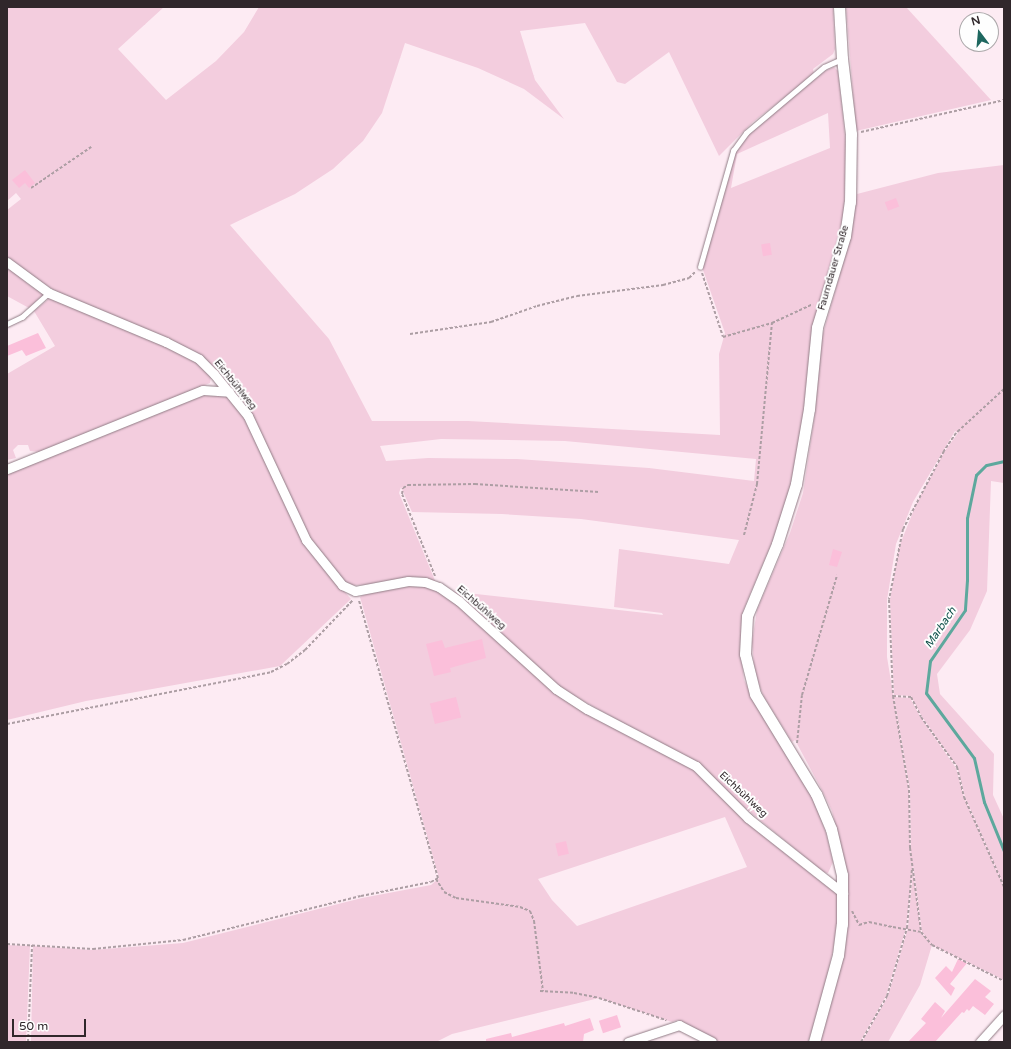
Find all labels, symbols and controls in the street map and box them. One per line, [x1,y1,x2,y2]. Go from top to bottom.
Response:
north arrow [959,12,999,52]
text: N [970,13,982,28]
street label: Faurndauer Straße [816,224,852,312]
street label: Eichbühlweg [211,357,259,413]
street label: Eichbühlweg [454,583,508,633]
water label: Marbach [922,605,960,651]
street label: Eichbühlweg [717,770,769,820]
scale bar [14,1011,88,1037]
text: 50 m [19,1019,48,1033]

